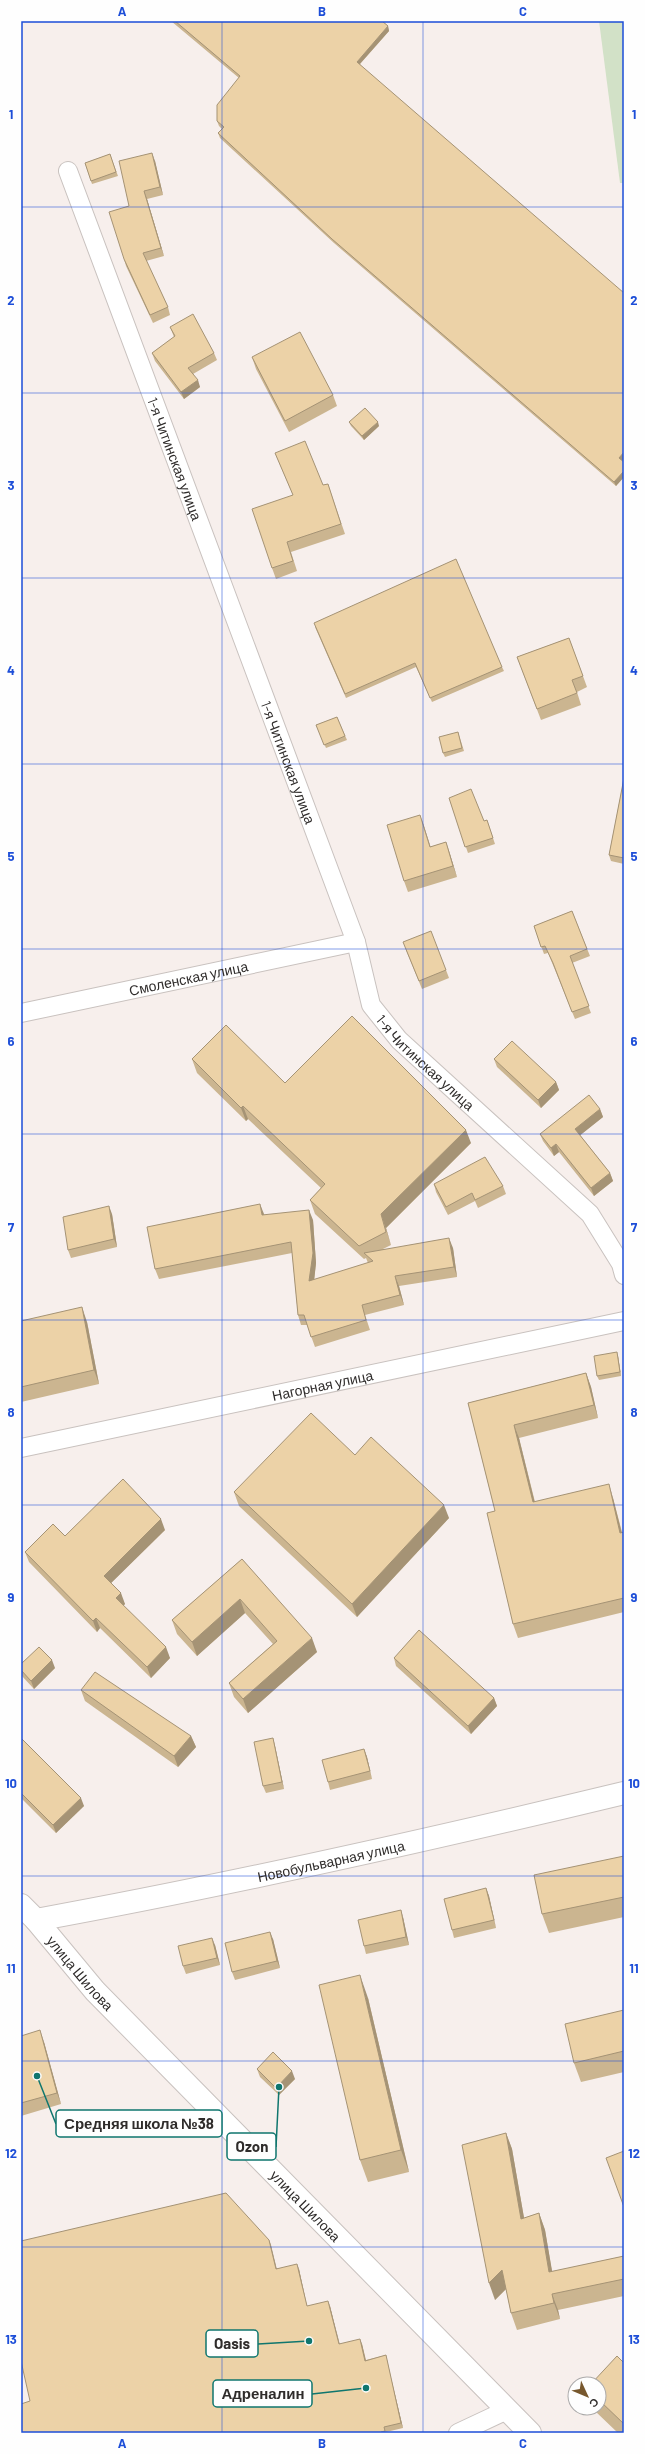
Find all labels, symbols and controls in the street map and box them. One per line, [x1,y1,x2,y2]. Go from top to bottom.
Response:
text: A [118,3,127,19]
text: B [318,3,326,19]
text: C [519,3,527,19]
text: 1 [9,106,13,122]
text: 1 [632,106,636,122]
text: 2 [7,292,15,308]
text: 2 [630,292,638,308]
street label: 1-я Читинская улица [145,395,206,523]
text: 3 [7,477,15,493]
text: 3 [630,477,638,493]
text: 4 [7,662,15,678]
text: 4 [630,662,638,678]
street label: 1-я Читинская улица [258,698,320,826]
text: 5 [7,848,15,864]
text: 5 [630,848,638,864]
street label: Смоленская улица [127,957,249,998]
street label: 1-я Читинская улица [373,1011,478,1113]
text: 6 [8,1033,15,1049]
text: 6 [631,1033,638,1049]
text: 7 [8,1219,15,1235]
text: 7 [631,1219,638,1235]
street label: Нагорная улица [270,1366,375,1403]
text: 8 [7,1404,15,1420]
text: 8 [630,1404,638,1420]
text: 9 [8,1589,15,1605]
text: 9 [631,1589,638,1605]
text: 10 [5,1775,17,1791]
text: 10 [628,1775,640,1791]
street label: Новобульварная улица [256,1836,406,1885]
street label: улица Шилова [44,1932,118,2014]
text: 11 [6,1960,16,1976]
text: 11 [629,1960,639,1976]
callout: Средняя школа №38 [56,2110,222,2137]
text: Средняя школа №38 [64,2114,214,2132]
callout: Ozon [227,2133,276,2160]
text: Ozon [236,2137,268,2155]
text: 12 [5,2145,17,2161]
text: 12 [628,2145,640,2161]
street label: улица Шилова [267,2166,345,2245]
callout: Oasis [206,2330,258,2357]
text: 13 [5,2331,17,2347]
text: 13 [628,2331,640,2347]
text: Oasis [214,2334,251,2352]
north arrow [567,2376,607,2416]
callout: Адреналин [213,2380,312,2407]
text: Адреналин [221,2384,305,2402]
text: С [587,2396,602,2411]
text: A [118,2435,127,2451]
text: B [318,2435,326,2451]
text: C [519,2435,527,2451]

